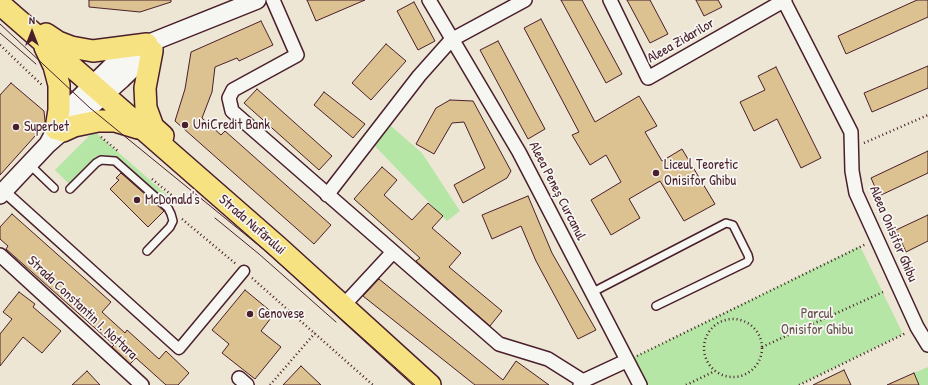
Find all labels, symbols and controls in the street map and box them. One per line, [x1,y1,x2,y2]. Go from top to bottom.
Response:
north arrow [12,12,52,52]
text: N [29,13,35,27]
street label: Aleea Zidarilor [644,15,718,67]
place label: UniCredit Bank [193,117,270,133]
place label: Superbet [24,119,69,135]
marker: UniCredit Bank [180,120,190,130]
marker: Superbet [11,122,21,132]
street label: Aleea Peneș Curcanul [525,139,589,243]
place label: Liceul Teoretic Onisifor Ghibu [664,157,738,190]
marker: Liceul Teoretic Onisifor Ghibu [651,168,661,178]
street label: Aleea Onisifor Ghibu [865,184,921,284]
street label: Strada Nufărului [215,191,289,259]
place label: McDonald's [145,192,200,208]
marker: McDonald's [132,195,142,205]
street label: Strada Constantin I. Nottara [24,253,140,363]
place label: Genovese [258,306,304,322]
park label: Parcul Onisifor Ghibu [781,306,853,338]
marker: Genovese [245,309,255,319]

